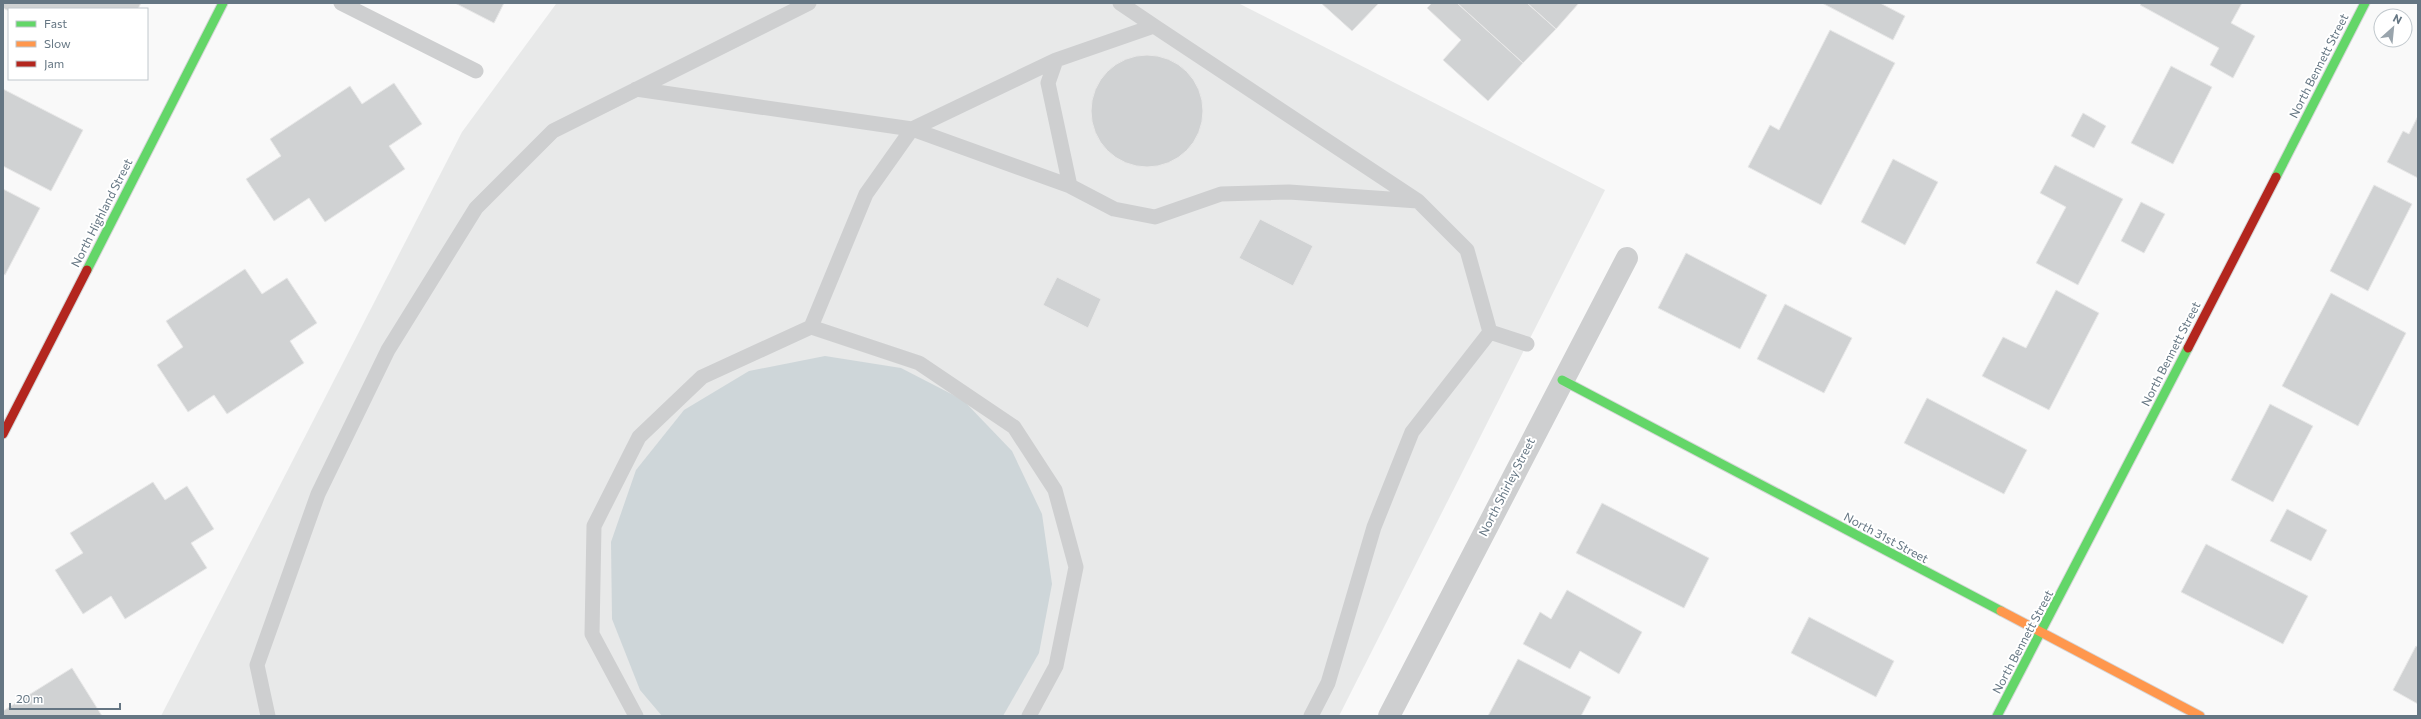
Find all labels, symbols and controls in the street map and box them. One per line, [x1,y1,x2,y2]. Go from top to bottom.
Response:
legend [8,8,148,80]
north arrow [2373,8,2413,48]
street label: North Bennett Street [2286,11,2351,120]
text: N [2391,11,2404,26]
text: Fast [44,16,67,30]
text: Slow [44,36,71,50]
text: Jam [44,56,64,71]
street label: North Highland Street [68,156,135,269]
street label: North Bennett Street [2138,299,2203,408]
street label: North Shirley Street [1475,435,1537,538]
street label: North 31st Street [1842,509,1931,565]
street label: North Bennett Street [1989,587,2055,696]
scale bar [10,685,120,711]
text: 20 m [16,691,43,705]

